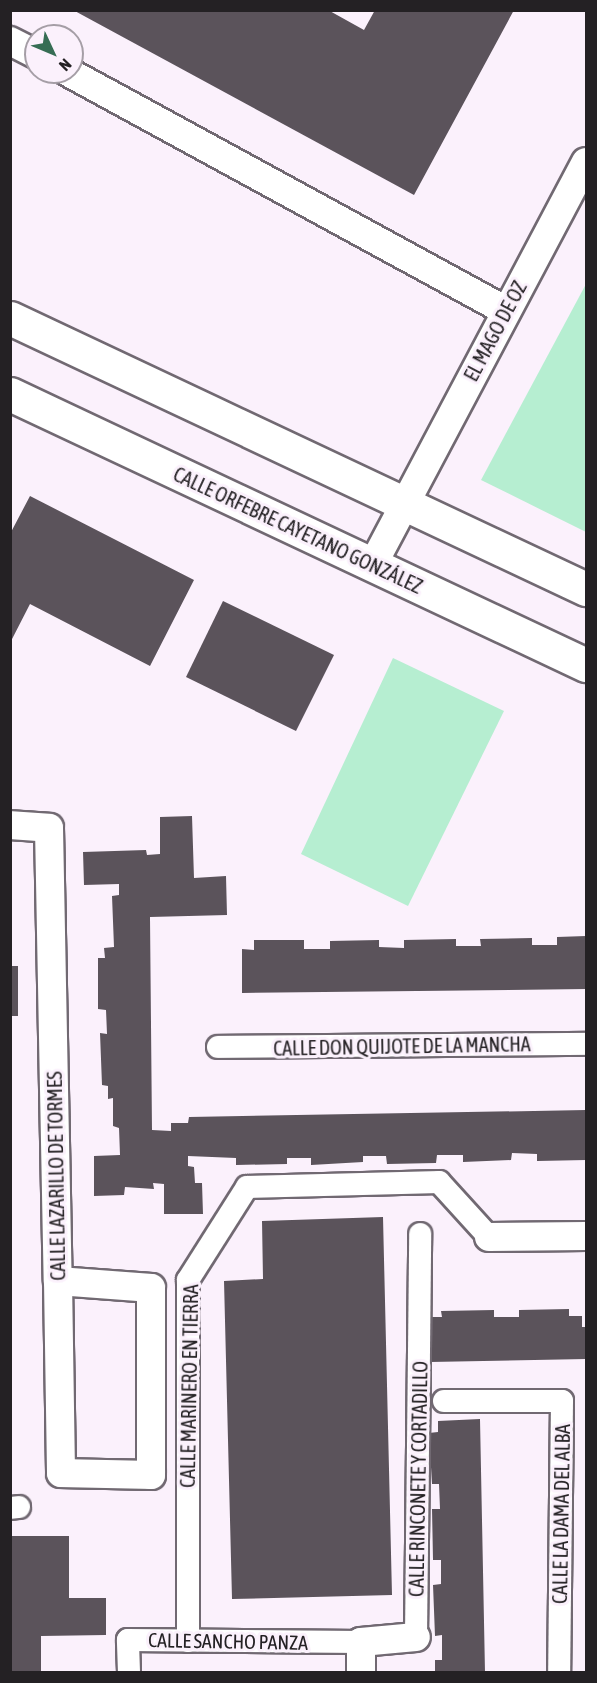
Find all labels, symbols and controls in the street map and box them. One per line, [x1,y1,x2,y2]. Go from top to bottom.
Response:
north arrow [24,24,84,84]
text: N [56,55,75,75]
street label: EL MAGO DE OZ [459,277,531,385]
street label: CALLE ORFEBRE CAYETANO GONZÁLEZ [170,462,426,598]
street label: CALLE DON QUIJOTE DE LA MANCHA [273,1032,531,1060]
street label: CALLE LAZARILLO DE TORMES [42,1071,70,1281]
street label: CALLE MARINERO EN TIERRA [175,1284,203,1488]
street label: CALLE RINCONETE Y CORTADILLO [404,1361,432,1597]
street label: CALLE LA DAMA DEL ALBA [547,1424,575,1604]
street label: CALLE SANCHO PANZA [148,1628,308,1654]

